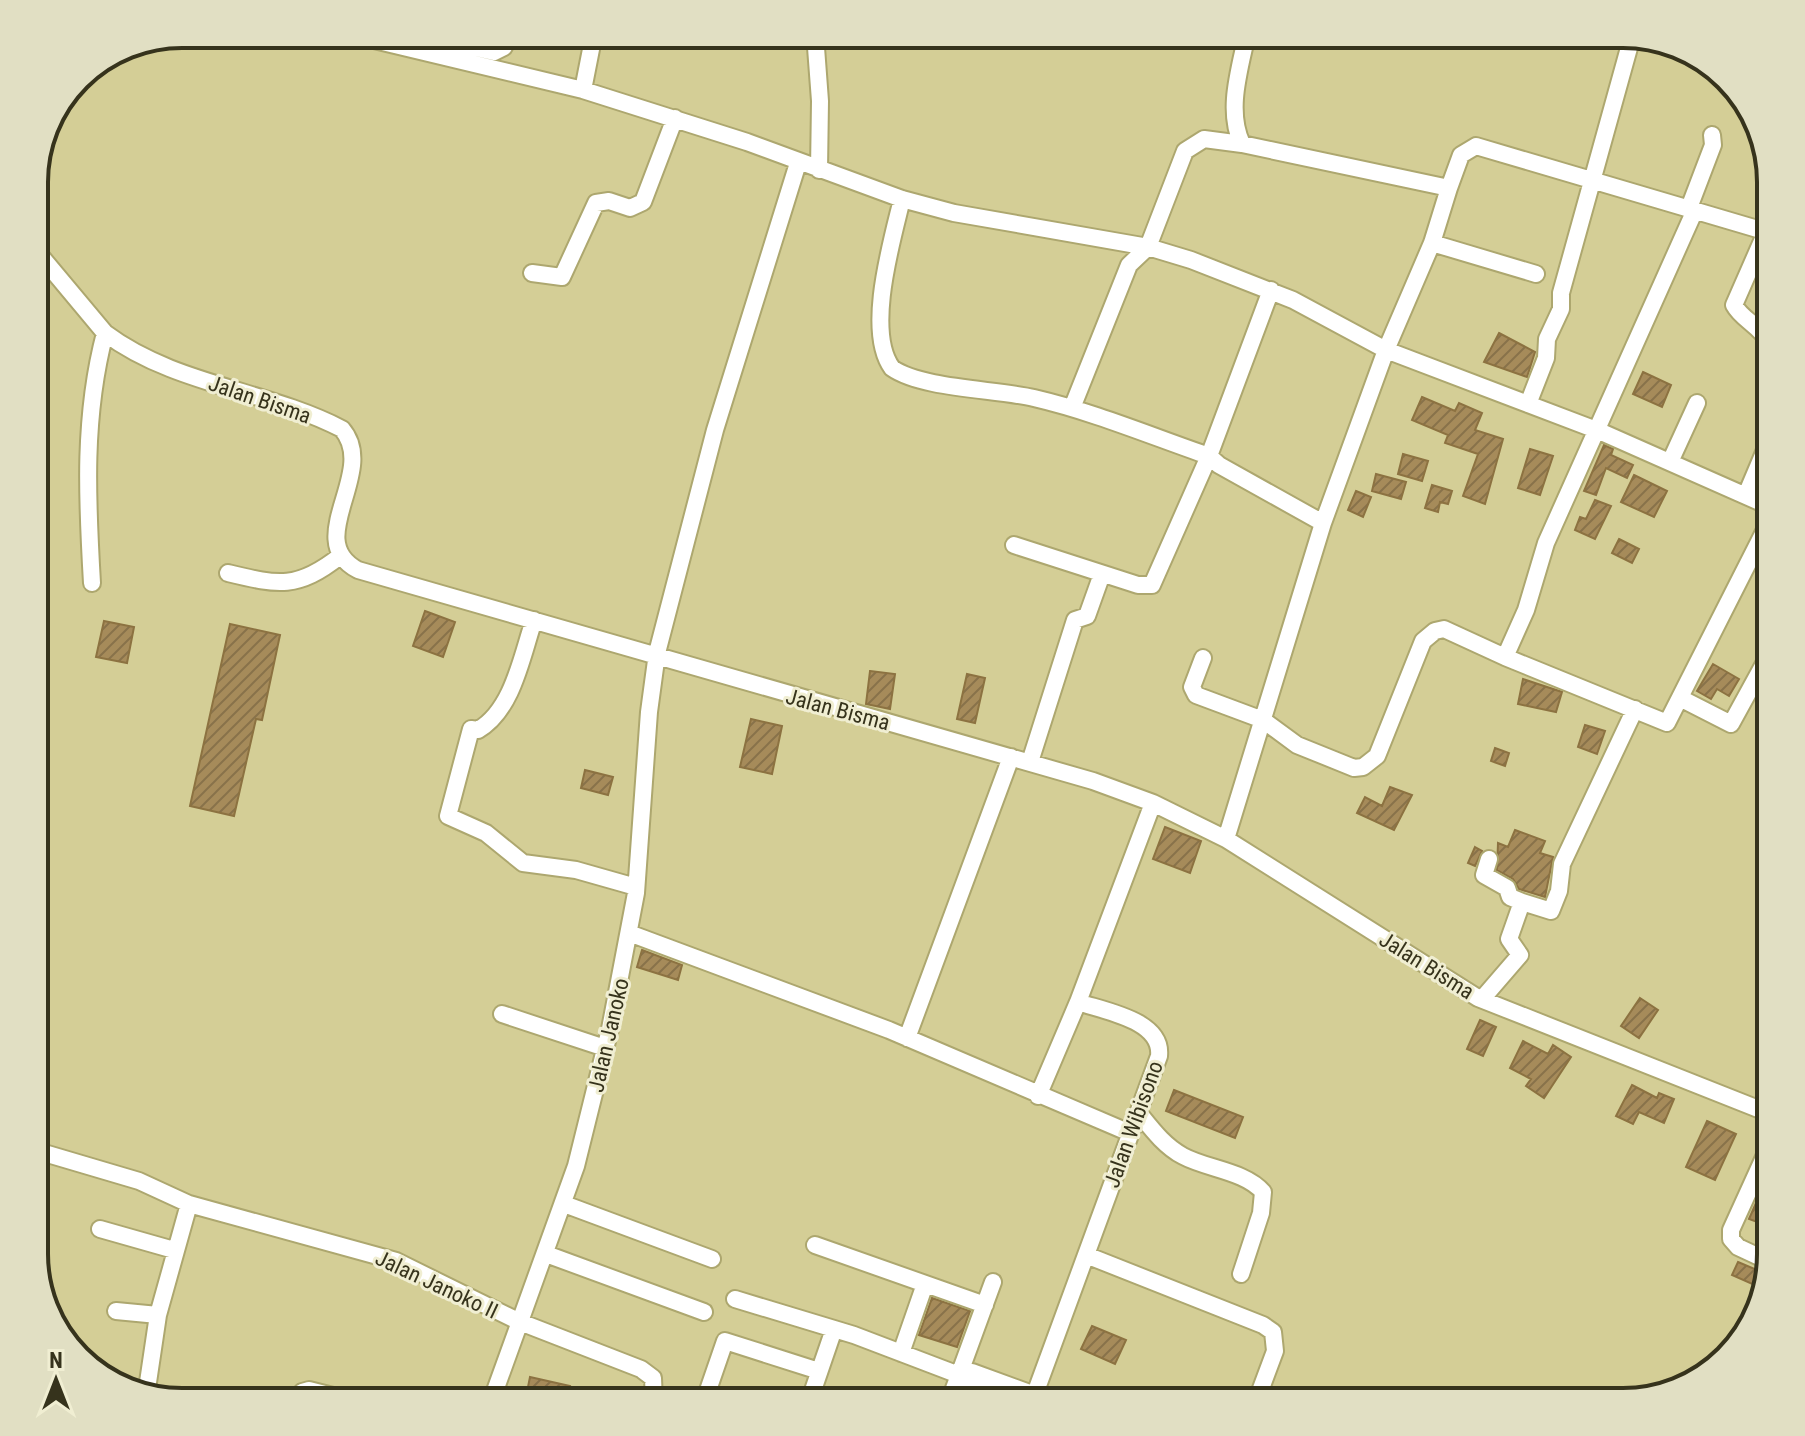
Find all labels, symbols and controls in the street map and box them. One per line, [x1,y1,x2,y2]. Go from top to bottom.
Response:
street label: Jalan Bisma [205,370,314,429]
street label: Jalan Bisma [783,684,893,735]
street label: Jalan Bisma [1375,927,1479,1004]
street label: Jalan Janoko [583,976,634,1095]
street label: Jalan Wibisono [1099,1057,1168,1191]
street label: Jalan Janoko II [372,1245,502,1324]
north arrow [16,1340,96,1420]
text: N [49,1348,63,1373]

